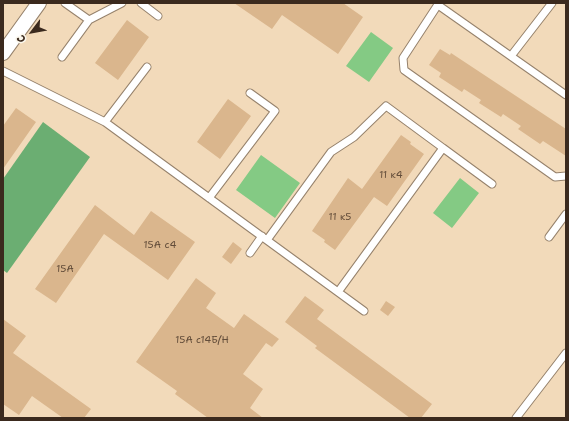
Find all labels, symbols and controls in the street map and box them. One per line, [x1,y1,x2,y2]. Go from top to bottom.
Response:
north arrow [12,12,52,52]
text: С [13,32,30,45]
house number: 11 к4 [379,169,403,181]
house number: 11 к5 [329,211,351,223]
house number: 15А с4 [144,239,176,251]
house number: 15А [56,263,74,275]
house number: 15А с14Б/Н [175,334,229,346]

